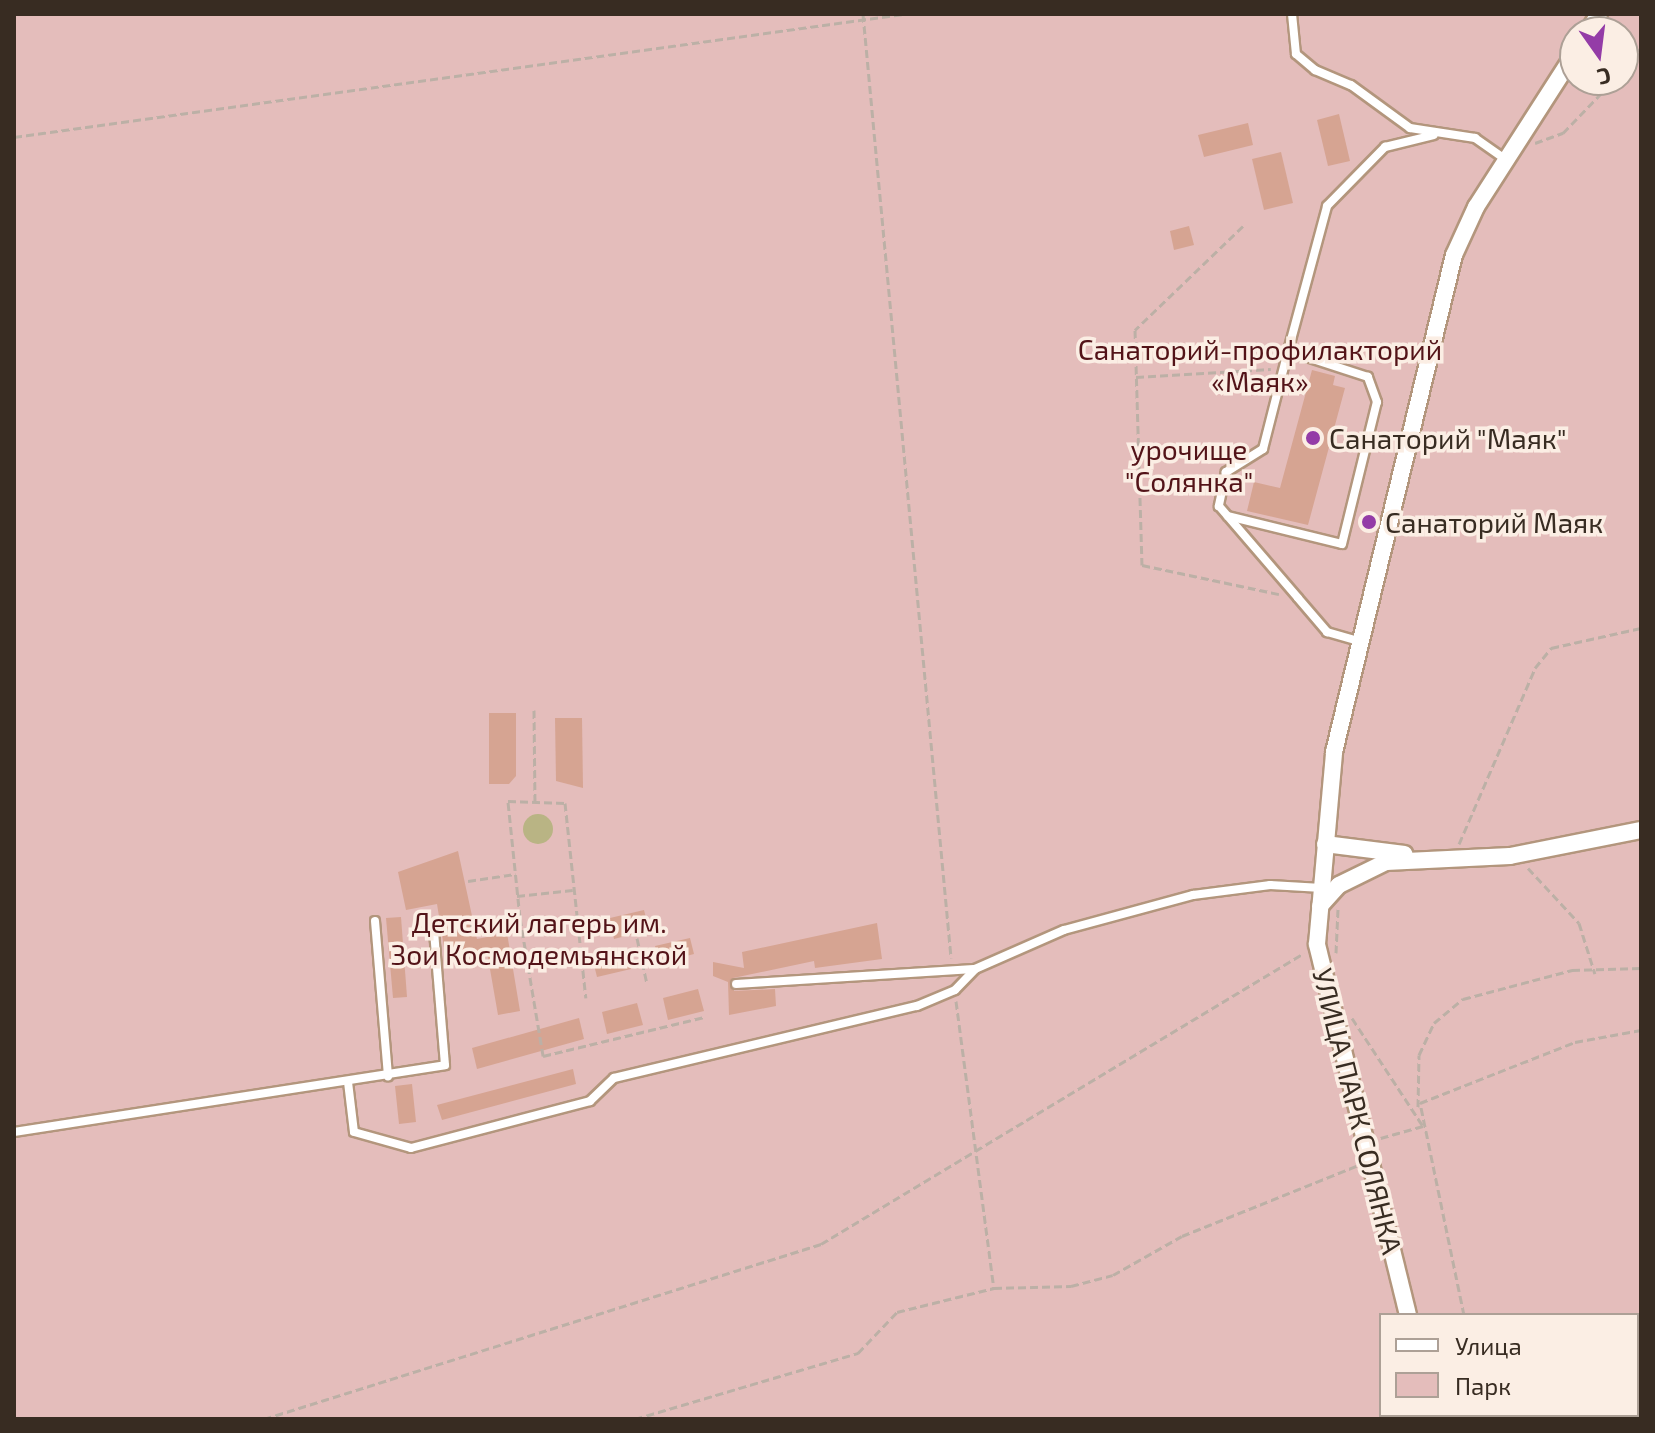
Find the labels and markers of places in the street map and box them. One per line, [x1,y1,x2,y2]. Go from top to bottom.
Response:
place label: Санаторий "Маяк" [1329,421,1567,455]
marker: Санаторий "Маяк" [1304,429,1322,447]
place label: Санаторий Маяк [1385,505,1603,539]
marker: Санаторий Маяк [1360,513,1378,531]

